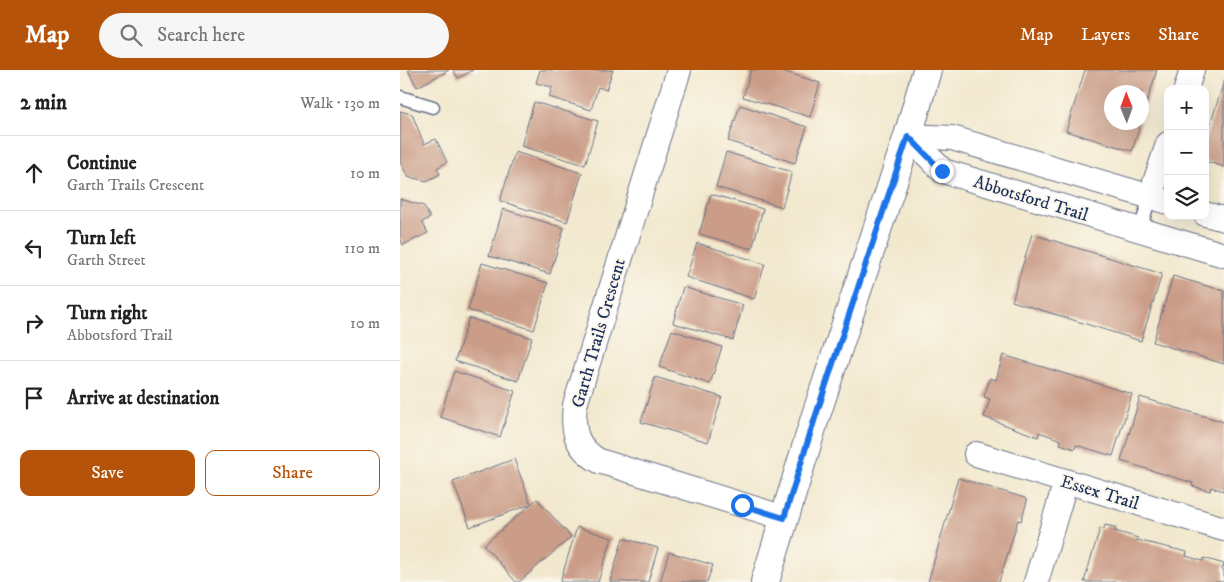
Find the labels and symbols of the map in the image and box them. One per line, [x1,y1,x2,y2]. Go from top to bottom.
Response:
north arrow [1104,85,1149,130]
route end [931,160,954,183]
street label: Abbotsford Trail [971,171,1091,227]
street label: Garth Trails Crescent [567,256,631,410]
street label: Essex Trail [1058,471,1142,516]
route start [731,494,754,517]

